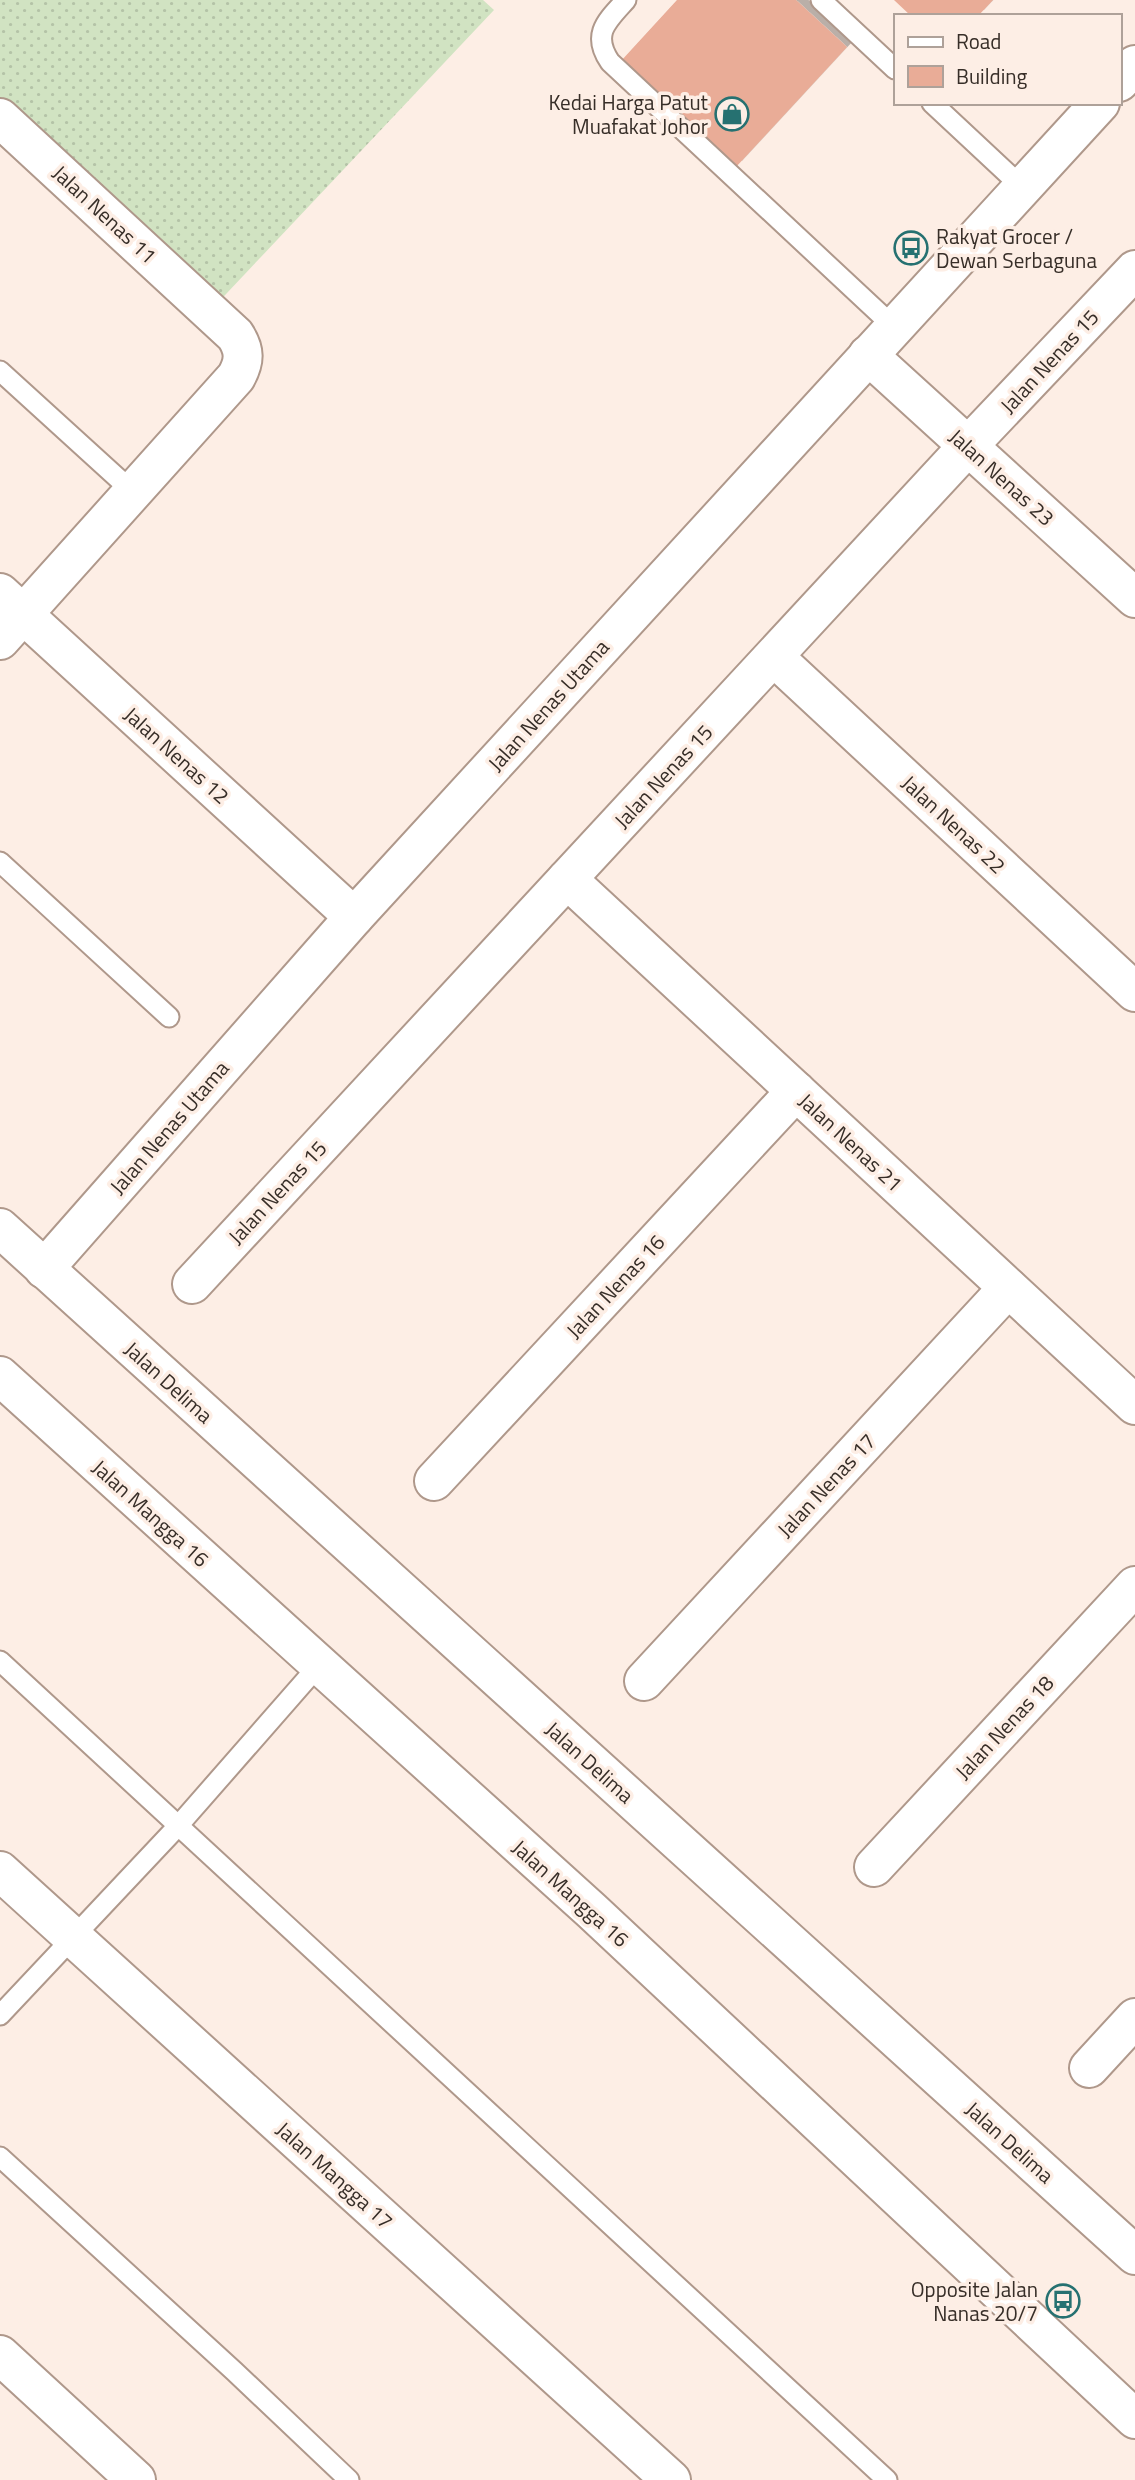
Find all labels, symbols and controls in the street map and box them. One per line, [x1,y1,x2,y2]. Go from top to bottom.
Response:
legend [894,14,1121,105]
text: Road [956,25,1001,57]
text: Building [956,60,1028,92]
place label: Kedai Harga Patut Muafakat Johor [548,86,709,142]
shop icon: Kedai Harga Patut Muafakat Johor [713,95,751,133]
street label: Jalan Nenas 11 [46,157,164,271]
place label: Rakyat Grocer / Dewan Serbaguna [936,220,1097,276]
bus stop icon: Rakyat Grocer / Dewan Serbaguna [892,229,930,267]
street label: Jalan Nenas 15 [992,302,1106,420]
street label: Jalan Nenas 23 [942,421,1062,533]
street label: Jalan Nenas Utama [480,631,616,778]
street label: Jalan Nenas 12 [117,699,237,811]
street label: Jalan Nenas 15 [606,717,720,835]
street label: Jalan Nenas 22 [895,767,1013,881]
street label: Jalan Nenas Utama [102,1053,237,1201]
street label: Jalan Nenas 21 [792,1085,910,1199]
street label: Jalan Nenas 15 [220,1133,334,1251]
street label: Jalan Nenas 16 [558,1227,672,1345]
street label: Jalan Delima [118,1333,221,1431]
street label: Jalan Nenas 17 [769,1426,883,1544]
street label: Jalan Mangga 16 [85,1452,217,1574]
street label: Jalan Nenas 18 [947,1668,1061,1786]
street label: Jalan Delima [539,1713,642,1811]
street label: Jalan Mangga 16 [505,1832,637,1954]
street label: Jalan Delima [959,2093,1062,2191]
street label: Jalan Mangga 17 [269,2114,401,2236]
place label: Opposite Jalan Nanas 20/7 [911,2273,1038,2329]
bus stop icon: Opposite Jalan Nanas 20/7 [1044,2282,1082,2320]

